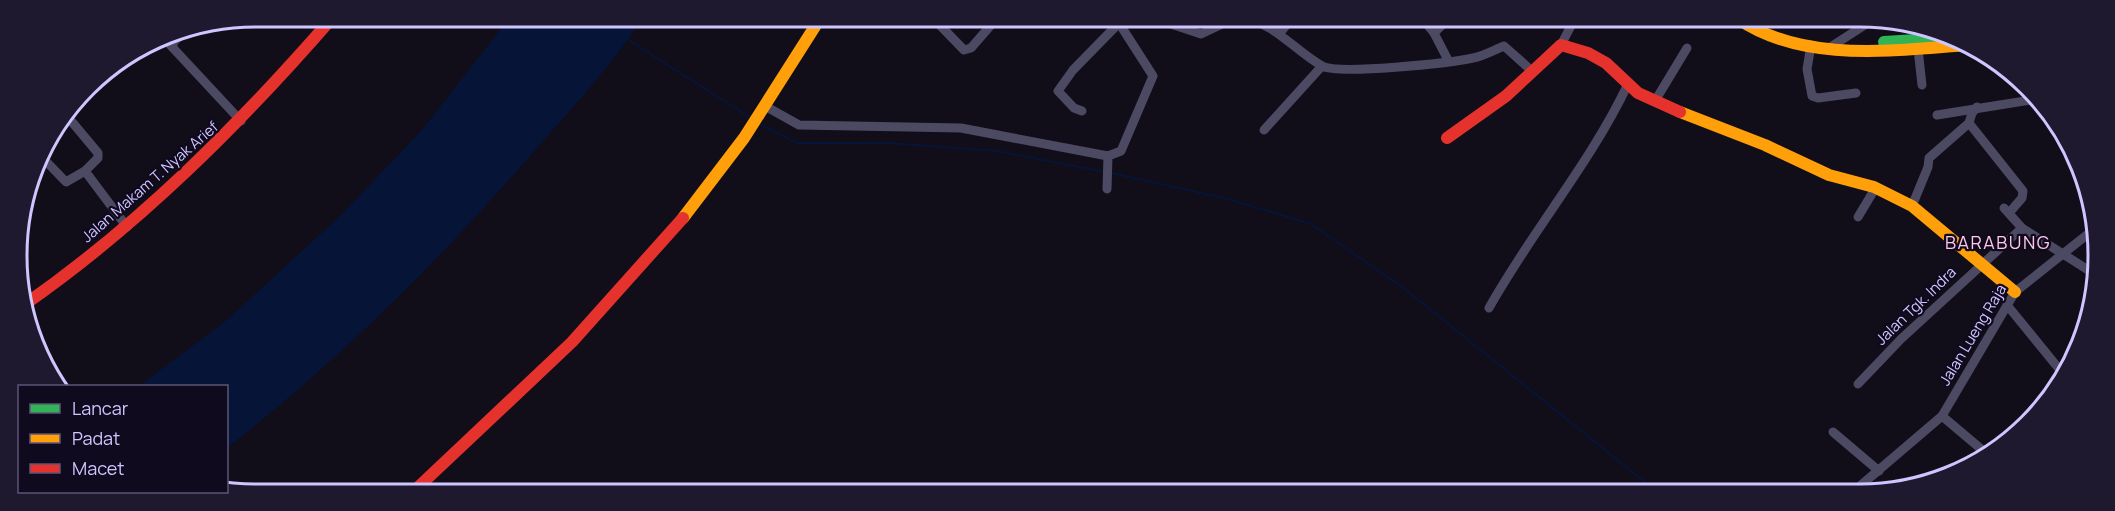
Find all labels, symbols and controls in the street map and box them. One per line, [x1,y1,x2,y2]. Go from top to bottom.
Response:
street label: Jalan Makam T. Nyak Arief [77,116,223,247]
district label: BARABUNG [1945,230,2051,254]
street label: Jalan Tgk. Indra [1871,262,1961,350]
street label: Jalan Lueng Raja [1934,280,2011,389]
legend [18,385,228,493]
text: Lancar [72,396,129,420]
text: Padat [72,426,120,450]
text: Macet [72,456,125,480]

